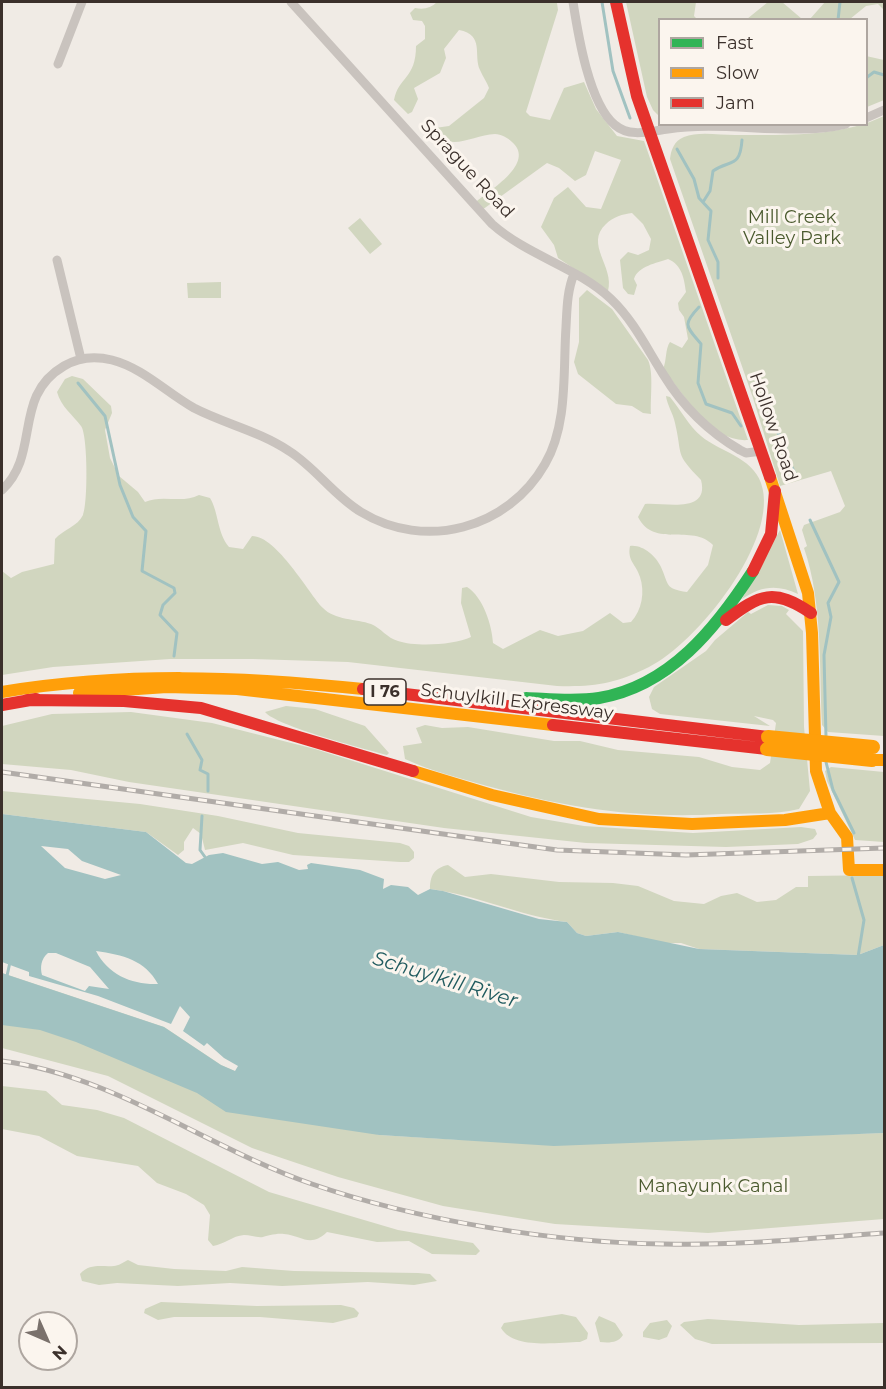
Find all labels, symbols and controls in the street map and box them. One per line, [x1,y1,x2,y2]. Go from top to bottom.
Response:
legend [658,18,868,126]
text: Fast [716,32,754,54]
text: Slow [716,62,759,84]
text: Jam [716,92,755,114]
street label: Sprague Road [416,115,518,223]
park label: Mill Creek Valley Park [743,207,841,250]
street label: Hollow Road [744,369,802,485]
road number: I 76 [364,679,406,705]
street label: Schuylkill Expressway [419,679,615,725]
water label: Schuylkill River [370,947,520,1013]
park label: Manayunk Canal [638,1176,788,1198]
north arrow [18,1311,78,1371]
text: N [48,1341,71,1364]

